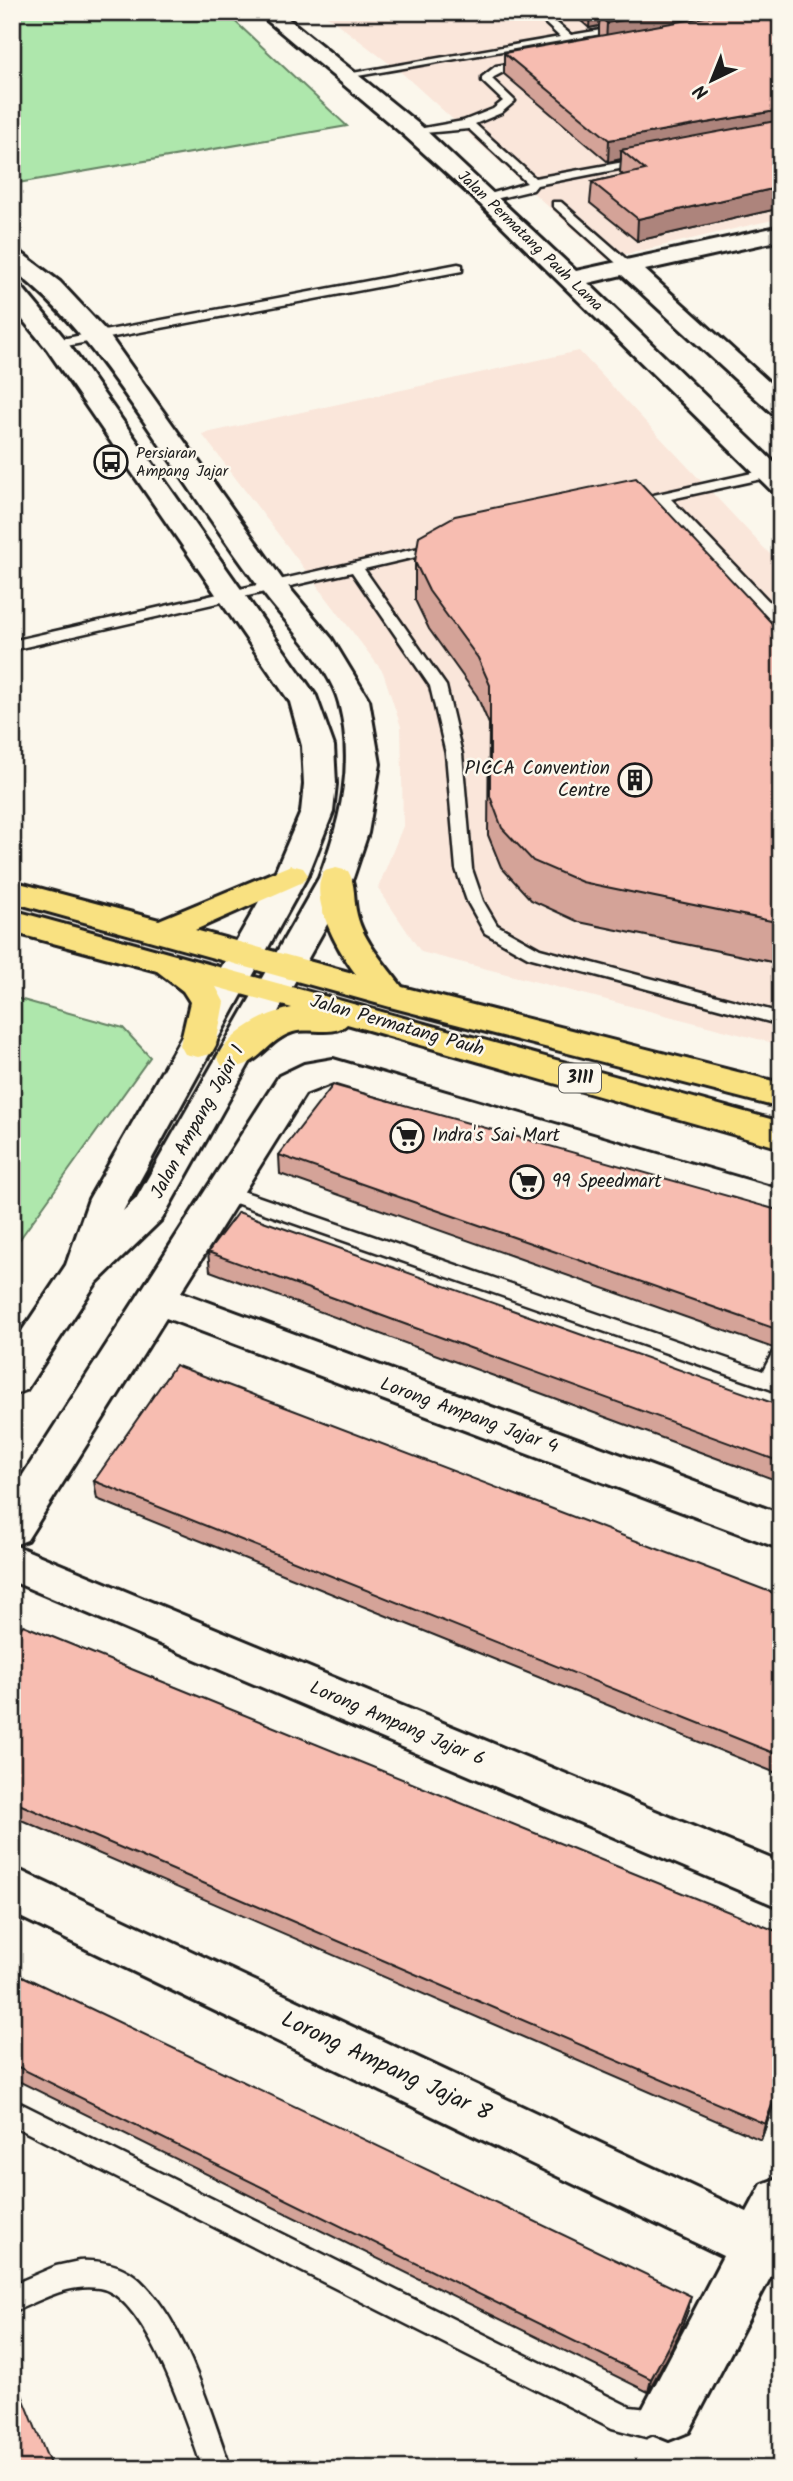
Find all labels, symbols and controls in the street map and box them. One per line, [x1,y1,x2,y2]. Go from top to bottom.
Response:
north arrow [678,46,748,116]
text: N [687,76,716,106]
street label: Jalan Permatang Pauh Lama [451,164,609,318]
place label: Persiaran Ampang Jajar [136,441,230,484]
bus stop icon: Persiaran Ampang Jajar [92,443,130,481]
place label: PICCA Convention Centre [464,754,610,806]
building icon: PICCA Convention Centre [616,761,654,799]
street label: Jalan Permatang Pauh [306,987,488,1065]
street label: Jalan Ampang Jajar 1 [143,1040,253,1204]
road number: 3111 [559,1064,601,1092]
supermarket icon: Indra's Sai Mart [388,1117,426,1155]
place label: Indra's Sai Mart [432,1121,560,1151]
supermarket icon: 99 Speedmart [508,1163,546,1201]
place label: 99 Speedmart [552,1167,662,1197]
street label: Lorong Ampang Jajar 4 [376,1370,562,1462]
street label: Lorong Ampang Jajar 6 [305,1673,489,1775]
street label: Lorong Ampang Jajar 8 [275,2002,497,2132]

